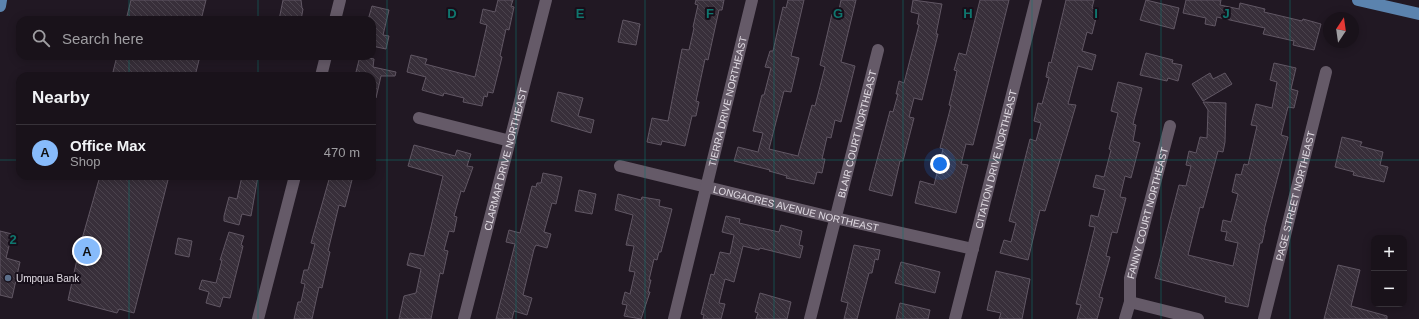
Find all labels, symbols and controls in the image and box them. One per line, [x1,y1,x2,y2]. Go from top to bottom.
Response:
text: D [447,6,457,21]
text: E [576,6,585,21]
text: F [706,6,714,21]
text: G [833,6,843,21]
text: H [963,6,973,21]
text: I [1094,6,1098,21]
text: J [1222,6,1230,21]
north arrow [1323,12,1359,48]
search box [16,16,376,60]
icon: search [30,27,52,49]
text: Search here [62,30,144,47]
street label: TIERRA DRIVE NORTHEAST [706,35,748,168]
street label: BLAIR COURT NORTHEAST [835,69,878,199]
street label: CLARMAR DRIVE NORTHEAST [481,87,529,232]
text: Nearby [32,88,90,107]
street label: CITATION DRIVE NORTHEAST [973,88,1019,230]
street label: PAGE STREET NORTHEAST [1273,130,1316,262]
text: Office Max [70,137,146,154]
text: A [40,145,50,160]
text: 470 m [324,145,360,160]
street label: FANNY COURT NORTHEAST [1125,146,1170,280]
text: Shop [70,154,100,169]
your location [930,154,950,174]
street label: LONGACRES AVENUE NORTHEAST [712,183,880,233]
text: 2 [9,232,17,247]
map controls [1371,235,1407,307]
button: + [1371,235,1407,271]
pin: A [74,236,100,266]
button: − [1371,271,1407,307]
marker: Umpqua Bank [3,273,13,283]
place label: Umpqua Bank [16,273,80,284]

